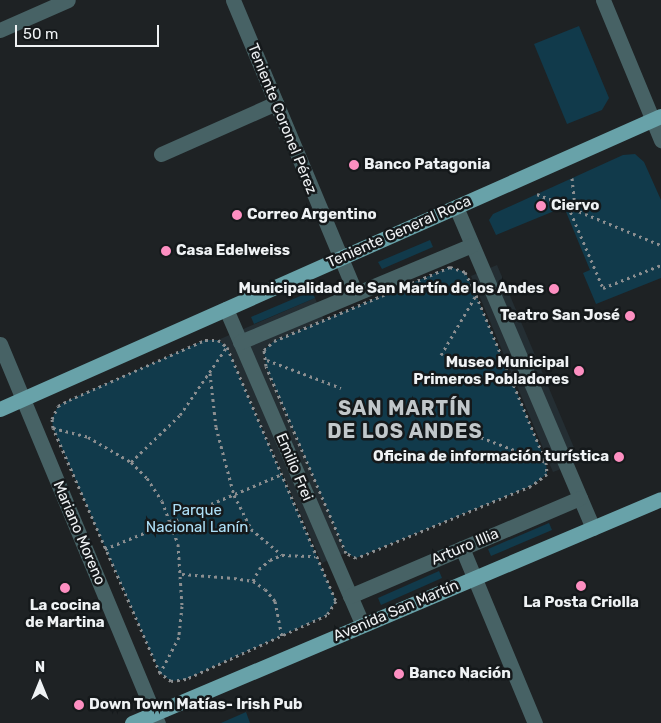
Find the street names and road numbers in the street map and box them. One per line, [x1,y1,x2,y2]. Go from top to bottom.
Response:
street label: Teniente Coronel Pérez [244,41,320,197]
street label: Teniente General Roca [324,192,474,272]
street label: Emilio Frei [272,430,316,504]
street label: Mariano Moreno [49,478,109,588]
street label: Arturo Illia [428,525,502,569]
street label: Avenida San Martín [331,576,461,646]

